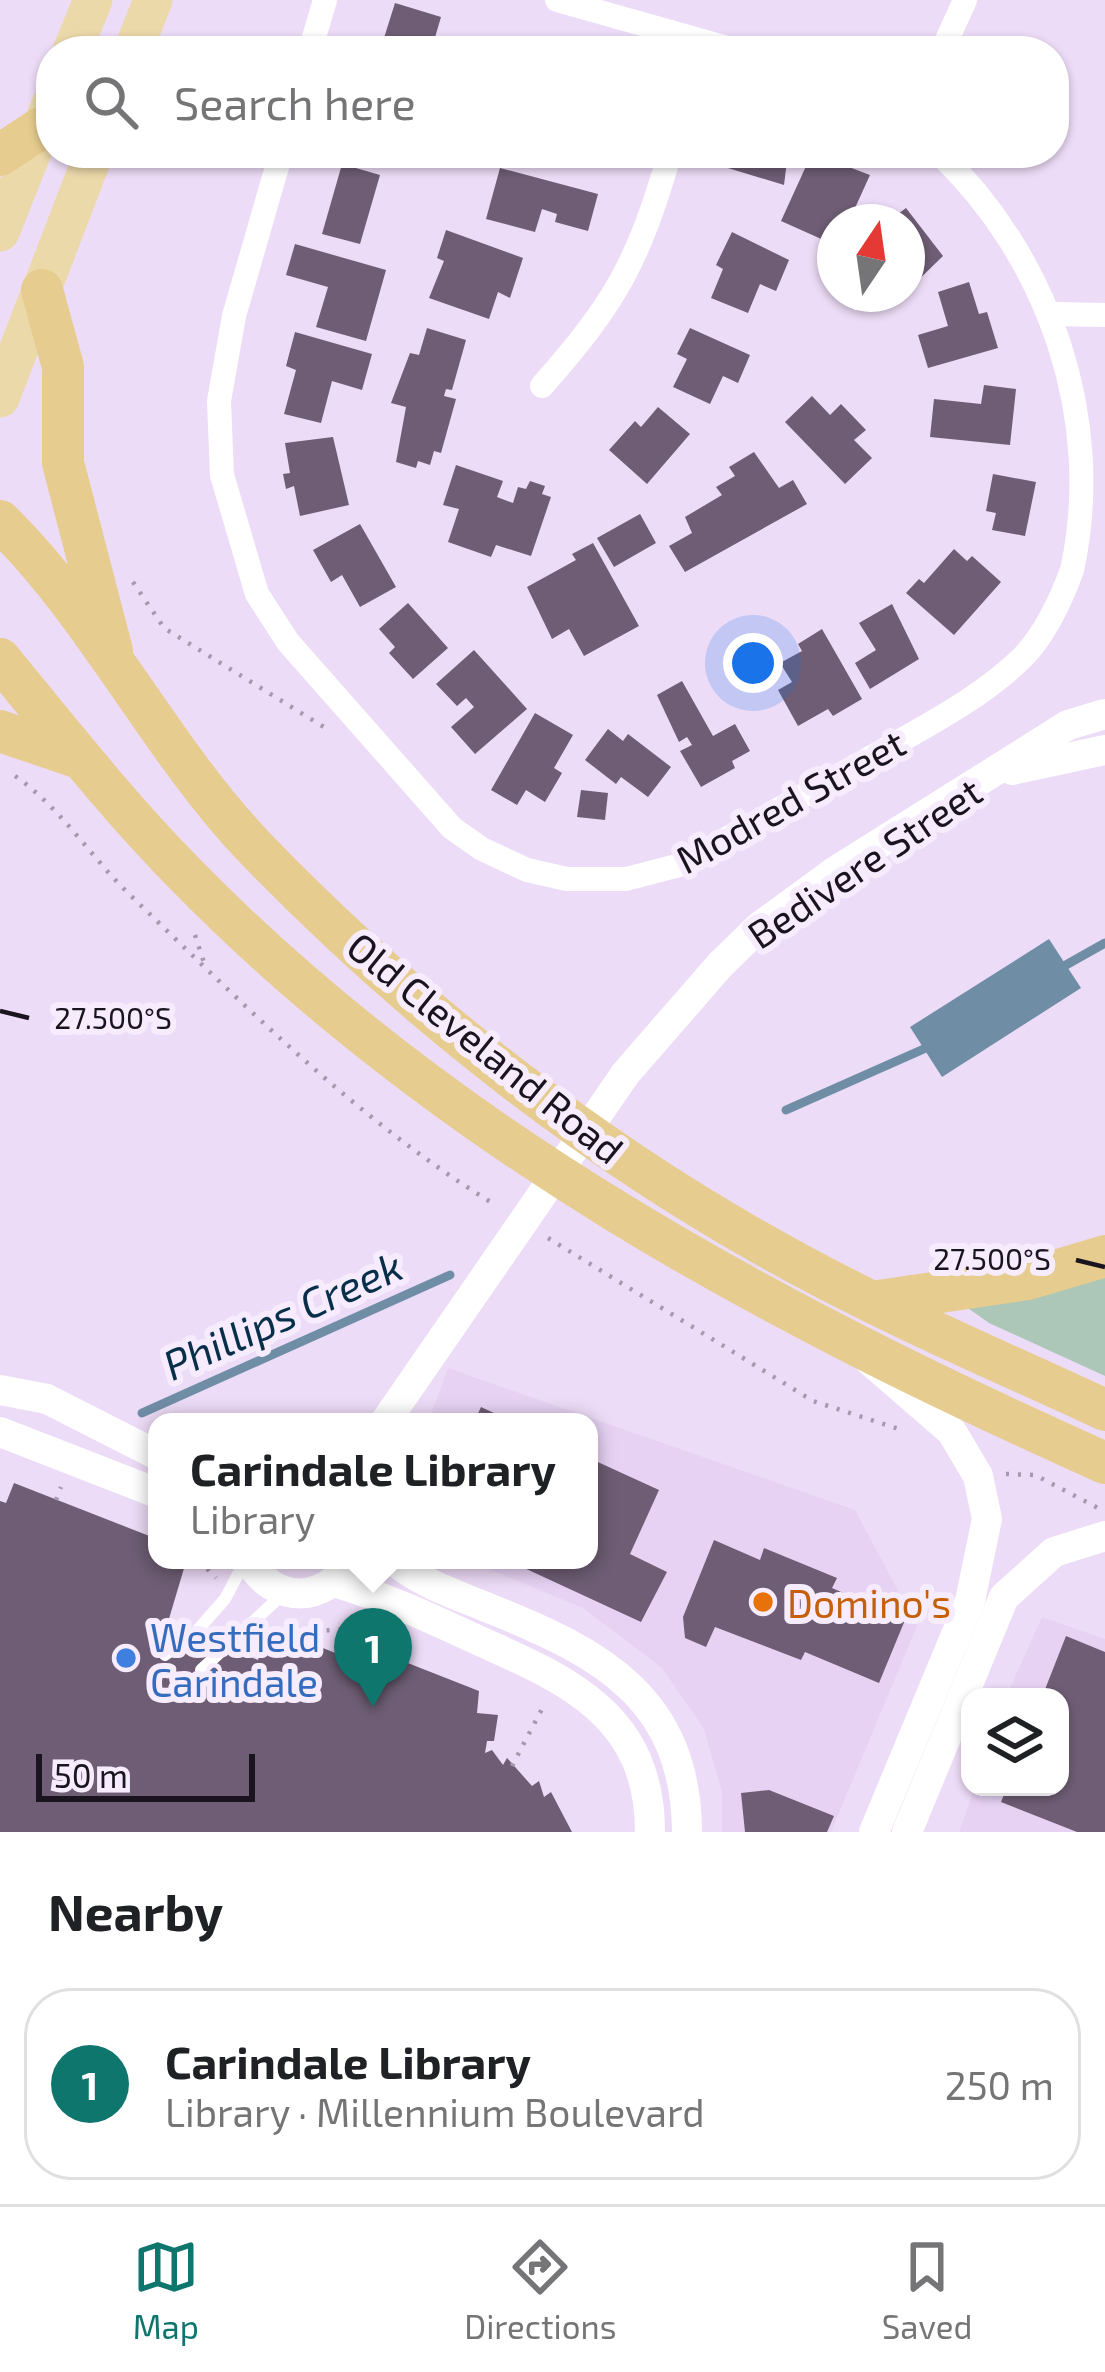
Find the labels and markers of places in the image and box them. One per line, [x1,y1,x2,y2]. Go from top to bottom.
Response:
place label: Domino's [787,1579,951,1626]
marker: Domino's [750,1589,776,1615]
pin: 1 [334,1608,412,1707]
place label: Westfield Carindale [150,1613,320,1705]
marker: Westfield Carindale [113,1645,139,1671]

